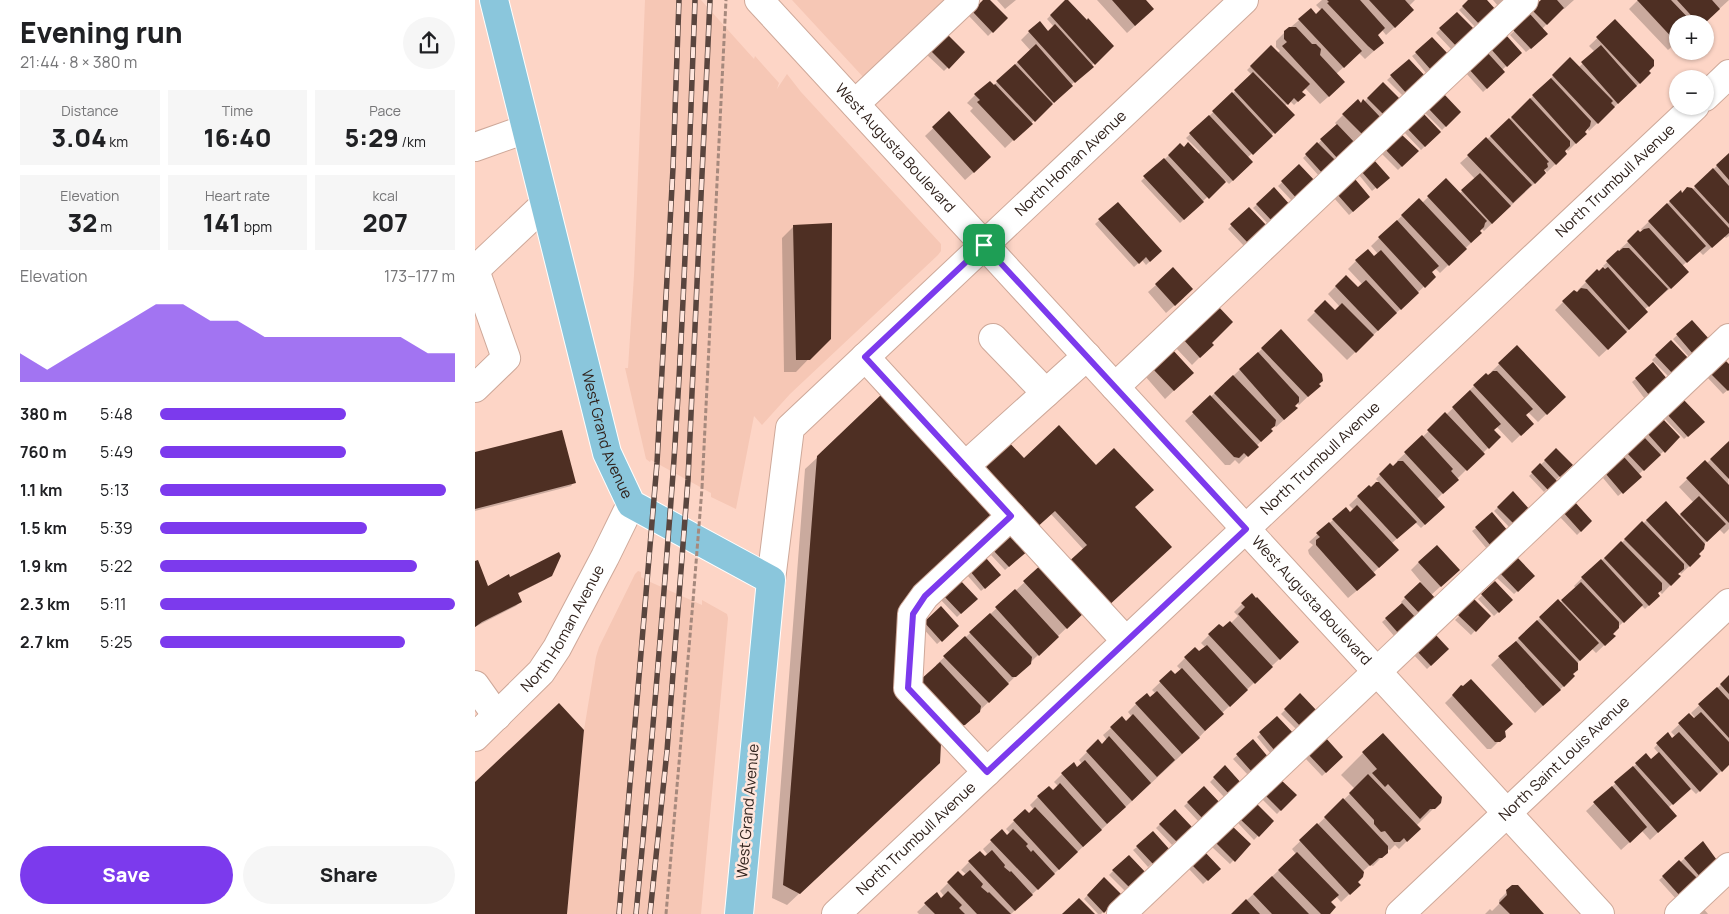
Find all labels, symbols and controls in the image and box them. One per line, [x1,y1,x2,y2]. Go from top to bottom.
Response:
text: Evening run [20,13,183,51]
map controls [1669,15,1714,115]
button: + [1669,15,1714,60]
button: share [403,17,455,69]
text: 21:44 · 8 × 380 m [20,51,137,73]
button: − [1669,70,1714,115]
street label: West Augusta Boulevard [831,78,960,217]
text: Distance [61,101,119,120]
text: Time [222,101,253,120]
text: Pace [369,101,401,120]
street label: North Homan Avenue [1010,105,1131,221]
street label: North Trumbull Avenue [1551,119,1680,242]
text: 3.04 [52,120,107,155]
text: 16:40 [203,120,272,155]
text: 5:29 [344,120,399,155]
text: km [107,132,128,151]
text: /km [399,132,426,151]
text: Elevation [60,186,119,205]
text: Heart rate [205,186,270,205]
text: kcal [372,186,398,205]
text: 32 [68,205,97,240]
text: 141 [203,205,241,240]
text: 207 [362,205,408,240]
text: m [97,217,112,236]
text: bpm [241,217,272,236]
pin [963,224,1005,266]
icon: arrive [970,231,998,259]
text: Elevation [20,265,88,287]
text: 173–177 m [384,265,455,287]
street label: West Grand Avenue [577,367,638,502]
street label: North Trumbull Avenue [1256,396,1385,519]
text: 380 m [20,403,67,425]
text: 5:48 [100,403,133,425]
text: 760 m [20,441,67,463]
text: 5:49 [100,441,133,463]
text: 1.1 km [20,479,63,501]
text: 5:13 [100,479,129,501]
text: 1.5 km [20,517,67,539]
text: 5:39 [100,517,133,539]
street label: West Augusta Boulevard [1247,531,1377,669]
text: 1.9 km [20,555,67,577]
text: 5:22 [100,555,132,577]
street label: North Homan Avenue [516,561,609,696]
text: 2.3 km [20,593,70,615]
text: 5:11 [100,593,127,615]
text: 2.7 km [20,631,69,653]
text: 5:25 [100,631,132,653]
street label: North Saint Louis Avenue [1494,691,1634,825]
street label: West Grand Avenue [731,743,764,879]
street label: North Trumbull Avenue [851,777,980,900]
button: Save [20,846,233,904]
button: Share [243,846,455,904]

